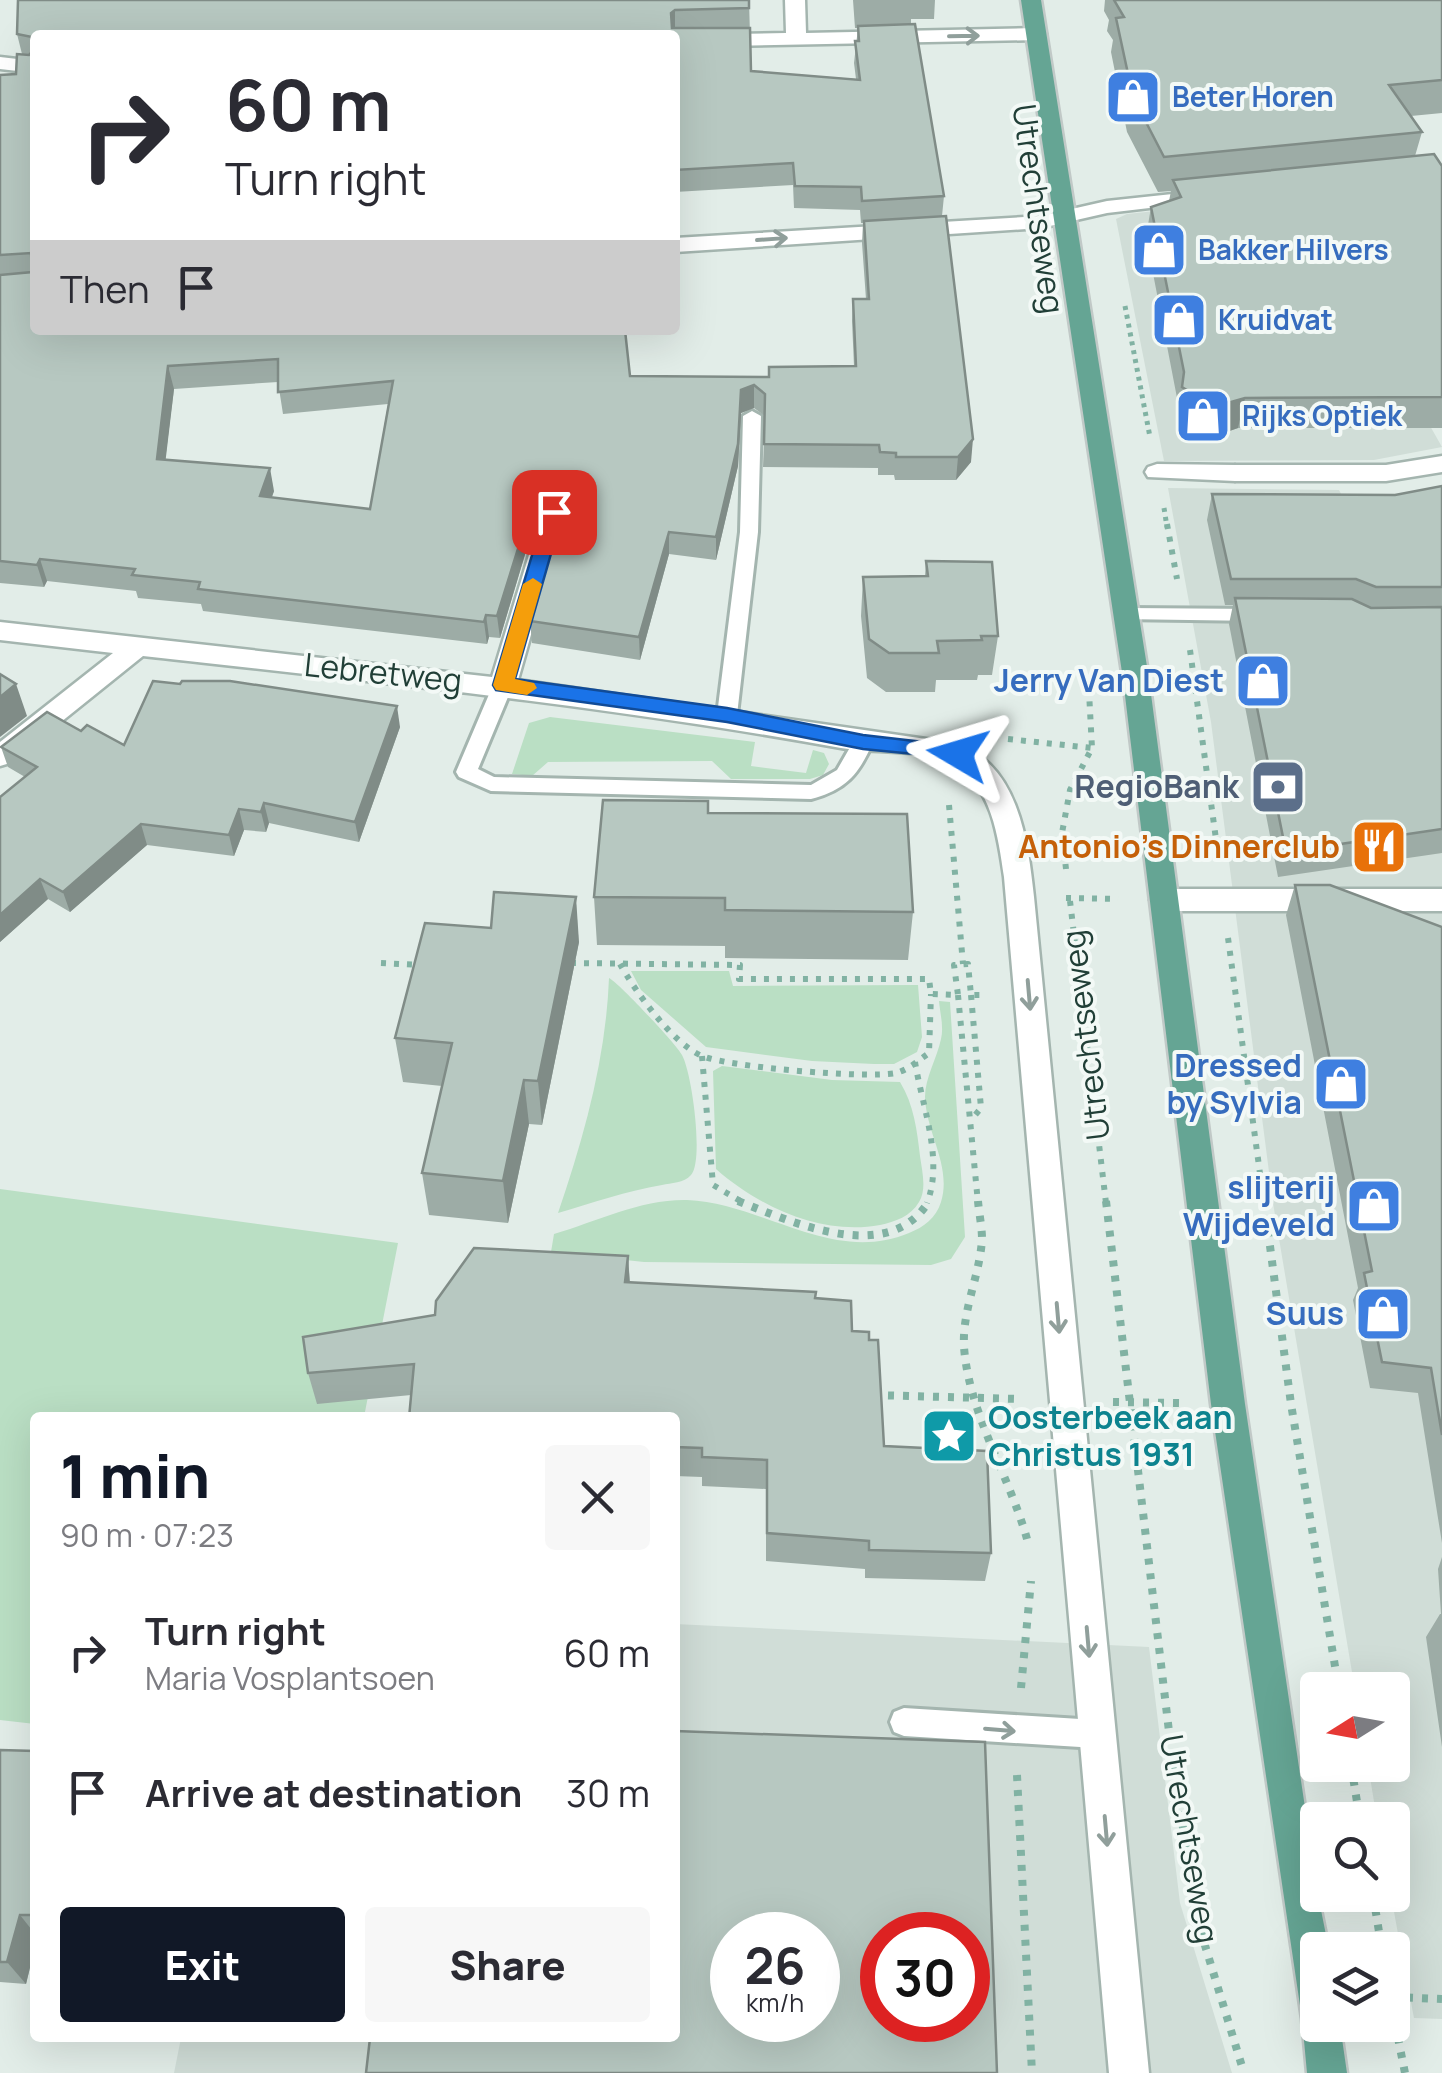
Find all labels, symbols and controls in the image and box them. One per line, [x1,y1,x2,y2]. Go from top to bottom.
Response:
one-way arrow [947,26,979,45]
text: 60 m [225,56,392,152]
shop icon: Beter Horen [1103,67,1163,127]
icon: right [60,70,190,200]
place label: Beter Horen [1172,77,1334,115]
street label: Utrechtseweg [1003,101,1075,316]
text: Turn right [225,147,426,209]
shop icon: Bakker Hilvers [1129,220,1189,280]
one-way arrow [756,229,788,248]
place label: Bakker Hilvers [1198,230,1389,268]
icon: arrive [169,260,224,315]
text: Then [60,262,149,314]
shop icon: Kruidvat [1149,290,1209,350]
place label: Kruidvat [1218,300,1333,338]
shop icon: Rijks Optiek [1173,386,1233,446]
place label: Rijks Optiek [1242,396,1403,434]
pin [512,470,597,555]
icon: arrive [527,485,582,540]
street label: Lebretweg [302,642,464,702]
shop icon: Jerry Van Diest [1233,651,1293,711]
place label: Jerry Van Diest [994,658,1224,702]
position arrow [906,702,1010,806]
bank icon: RegioBank [1248,757,1308,817]
place label: RegioBank [1074,764,1240,808]
restaurant icon: Antonio's Dinnerclub [1349,817,1409,877]
place label: Antonio's Dinnerclub [1018,824,1340,868]
street label: Utrechtseweg [1050,928,1120,1143]
one-way arrow [1019,978,1038,1010]
place label: Dressed by Sylvia [1166,1043,1302,1124]
shop icon: Dressed by Sylvia [1311,1054,1371,1114]
place label: slijterij Wijdeveld [1183,1165,1335,1246]
shop icon: slijterij Wijdeveld [1344,1176,1404,1236]
shop icon: Suus [1353,1284,1413,1344]
place label: Suus [1266,1291,1344,1335]
one-way arrow [1048,1302,1067,1334]
place label: Oosterbeek aan Christus 1931 [988,1395,1232,1476]
place icon: Oosterbeek aan Christus 1931 [919,1406,979,1466]
text: 1 min [60,1434,210,1516]
button: close [545,1445,650,1550]
text: 90 m · 07:23 [60,1513,234,1557]
text: Turn right [145,1604,326,1656]
icon: right [60,1625,115,1680]
one-way arrow [1078,1625,1097,1657]
text: 60 m [563,1626,650,1678]
text: Maria Vosplantsoen [145,1656,435,1700]
north arrow [1300,1672,1410,1782]
map controls [1300,1672,1410,2042]
one-way arrow [983,1720,1015,1739]
street label: Utrechtseweg [1150,1731,1230,1947]
icon: arrive [60,1765,115,1820]
text: Arrive at destination [145,1766,522,1818]
text: 30 m [566,1766,650,1818]
button: search [1300,1802,1410,1912]
one-way arrow [1096,1815,1115,1847]
button: Exit [60,1907,345,2022]
button: Share [365,1907,650,2022]
speed limit sign: 30 [860,1912,990,2042]
text: 26 [745,1931,805,1999]
button: layers [1300,1932,1410,2042]
text: km/h [746,1985,804,2020]

